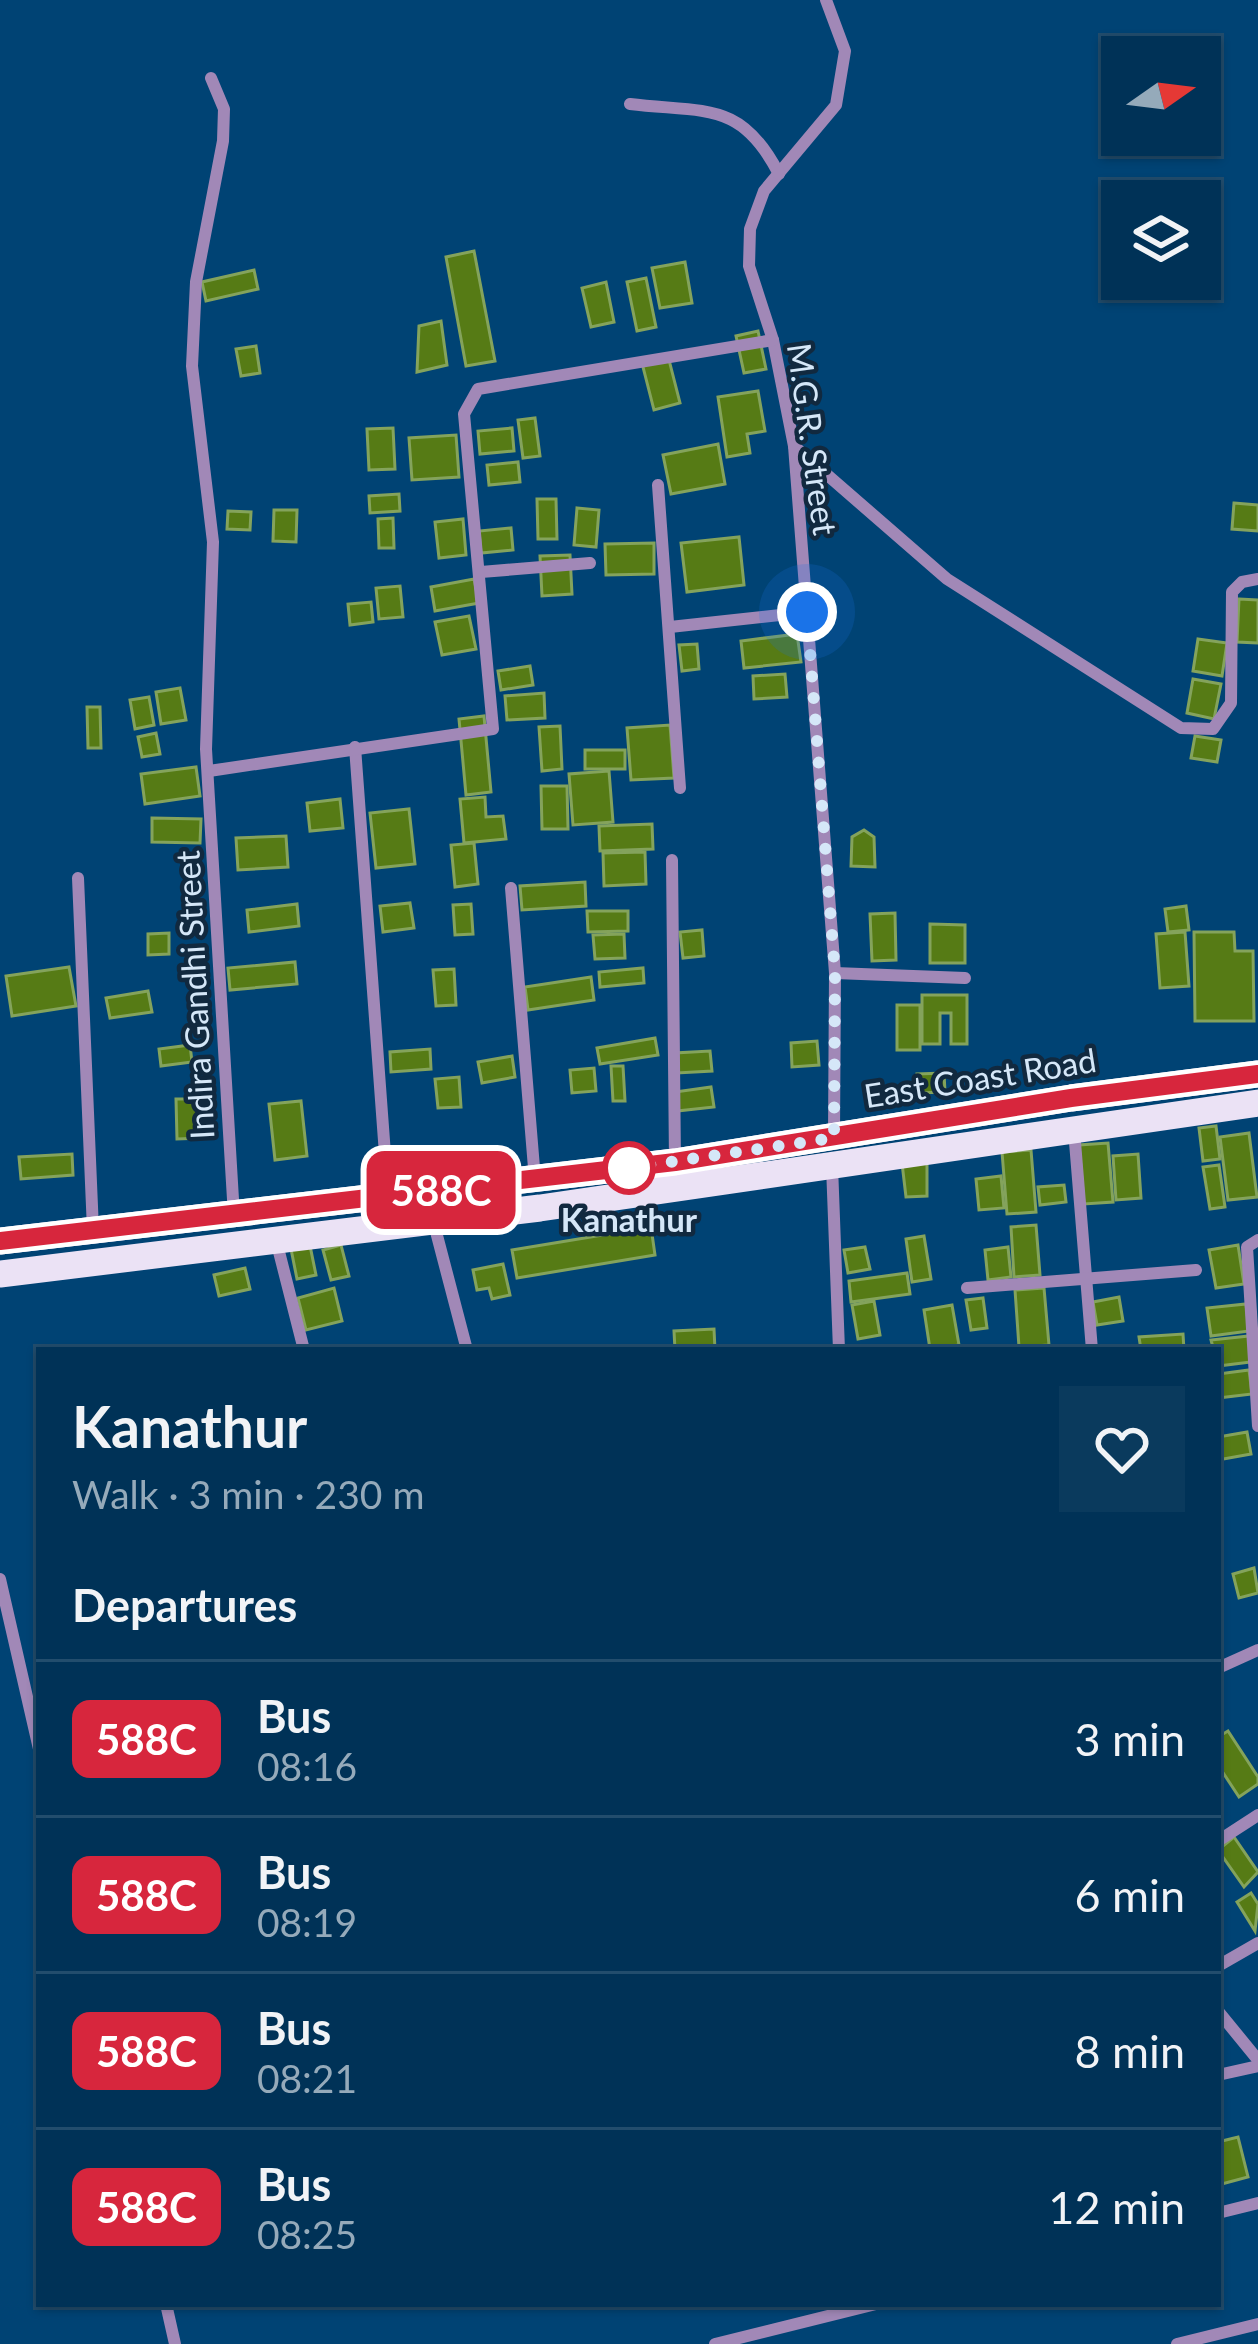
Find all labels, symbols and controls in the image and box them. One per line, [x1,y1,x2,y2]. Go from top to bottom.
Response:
north arrow [1101,36,1221,156]
map controls [1101,36,1221,300]
button: layers [1101,180,1221,300]
street label: M.G.R. Street [780,340,846,538]
your location [777,582,837,642]
street label: Indira Gandhi Street [166,849,222,1141]
street label: East Coast Road [861,1039,1099,1115]
marker: Kanathur [604,1143,654,1193]
line badge: 588C [357,1151,525,1229]
text: 588C [391,1165,491,1215]
place label: Kanathur [561,1199,698,1239]
button: heart [1059,1386,1185,1512]
text: Kanathur [72,1392,307,1460]
text: Walk · 3 min · 230 m [72,1471,425,1517]
text: Departures [72,1578,297,1632]
text: Bus [257,1689,331,1743]
text: 3 min [1074,1712,1185,1766]
text: 588C [96,1714,197,1764]
text: 08:16 [257,1743,357,1789]
text: Bus [257,1845,331,1899]
text: 6 min [1074,1868,1185,1922]
text: 588C [96,1870,197,1920]
text: 08:19 [257,1899,357,1945]
text: Bus [257,2001,331,2055]
text: 8 min [1074,2024,1185,2078]
text: 588C [96,2026,197,2076]
text: 08:21 [257,2055,357,2101]
text: Bus [257,2157,331,2211]
text: 12 min [1048,2180,1185,2234]
text: 588C [96,2182,197,2232]
text: 08:25 [257,2211,357,2257]

